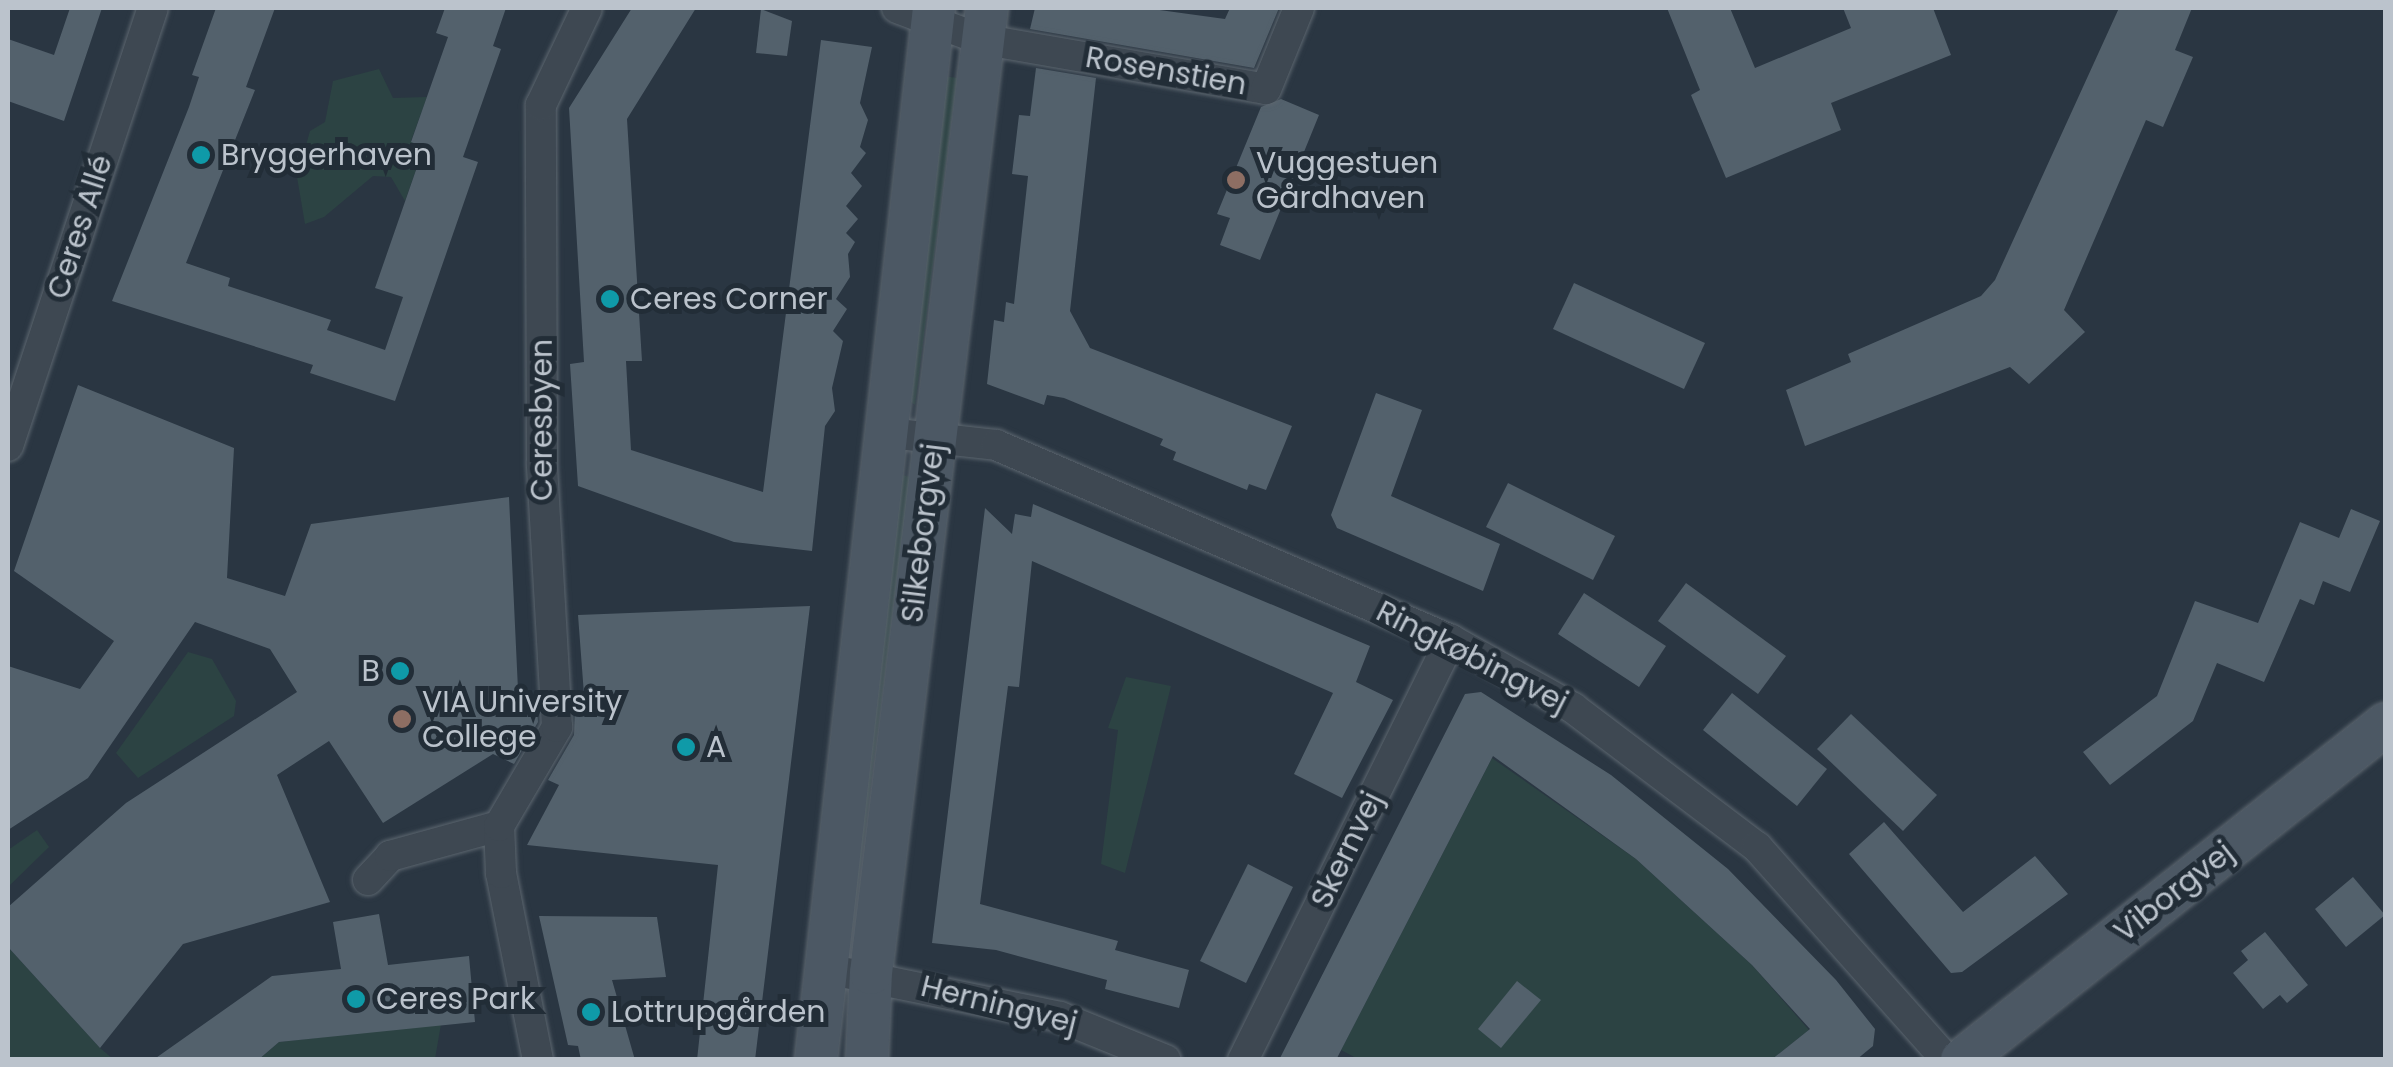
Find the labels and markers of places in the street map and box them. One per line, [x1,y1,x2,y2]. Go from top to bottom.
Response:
place label: Bryggerhaven [221,137,432,173]
marker: Bryggerhaven [190,144,212,166]
place label: Vuggestuen Gårdhaven [1256,145,1438,216]
marker: Vuggestuen Gårdhaven [1225,169,1247,191]
place label: Ceres Corner [630,281,828,317]
marker: Ceres Corner [599,288,621,310]
place label: B [362,653,380,689]
marker: B [389,660,411,682]
place label: VIA University College [422,684,622,754]
marker: VIA University College [391,708,413,730]
place label: A [706,729,726,765]
marker: A [675,736,697,758]
place label: Ceres Park [376,981,536,1017]
marker: Ceres Park [345,988,367,1010]
place label: Lottrupgården [611,994,825,1030]
marker: Lottrupgården [580,1001,602,1023]

